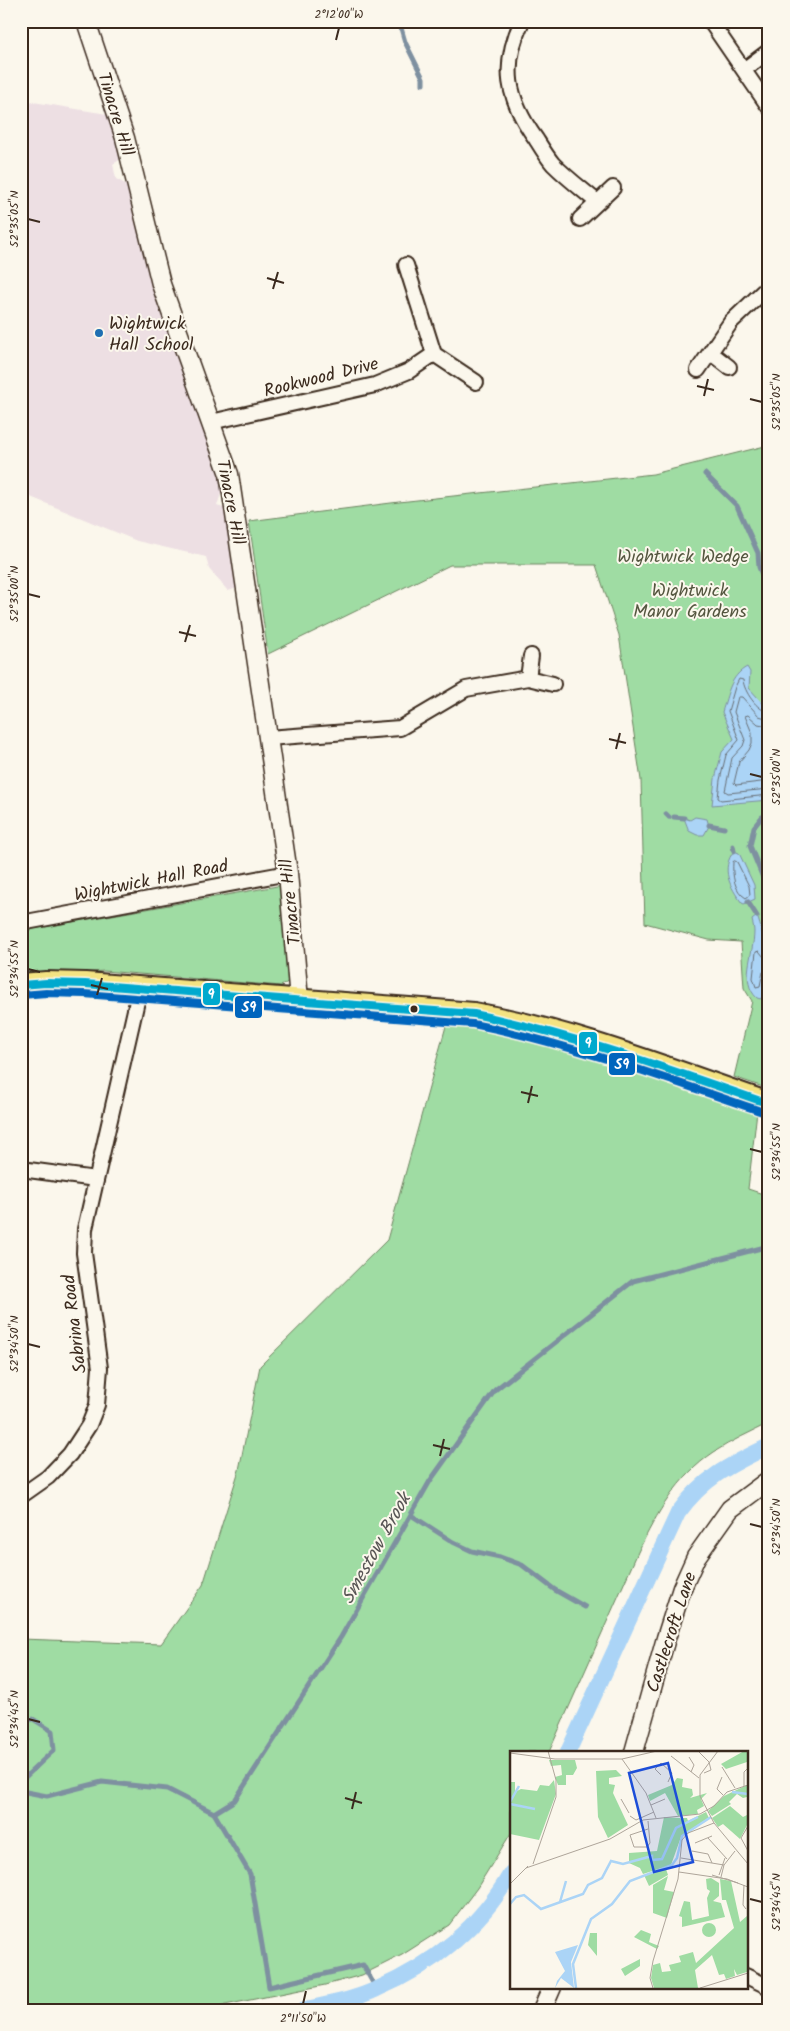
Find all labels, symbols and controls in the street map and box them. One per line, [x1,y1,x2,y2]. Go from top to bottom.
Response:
text: 2°12'00"W [315,5,363,24]
street label: Tinacre Hill [88,69,141,161]
text: 52°35'05"N [5,190,24,248]
place label: Wightwick Hall School [109,310,194,360]
marker: Wightwick Hall School [93,327,105,339]
street label: Rookwood Drive [261,350,382,407]
text: 52°35'05"N [767,373,786,431]
street label: Tinacre Hill [207,457,252,548]
park label: Wightwick Wedge [617,543,749,572]
text: 52°35'00"N [5,566,24,622]
park label: Wightwick Manor Gardens [633,577,747,627]
text: 52°35'00"N [767,749,786,805]
street label: Wightwick Hall Road [72,852,232,911]
street label: Tinacre Hill [272,857,310,946]
text: 52°34'55"N [5,940,24,998]
line badge: 9 [202,982,221,1006]
text: 9 [207,984,215,1006]
line badge: S9 [234,995,263,1019]
text: S9 [242,997,256,1019]
unlabelled marker [409,1004,419,1014]
line badge: 9 [578,1031,598,1055]
text: 9 [584,1033,592,1055]
line badge: S9 [608,1052,636,1076]
text: S9 [615,1054,629,1076]
text: 52°34'55"N [767,1123,786,1181]
street label: Sabrina Road [55,1272,96,1375]
text: 52°34'50"N [5,1315,24,1373]
water label: Smestow Brook [334,1485,421,1610]
text: 52°34'50"N [767,1498,786,1556]
street label: Castlecroft Lane [639,1568,706,1697]
text: 52°34'45"N [5,1690,24,1748]
inset map [510,1751,748,1988]
text: 52°34'45"N [767,1873,786,1931]
text: 2°11'50"W [280,2009,326,2028]

